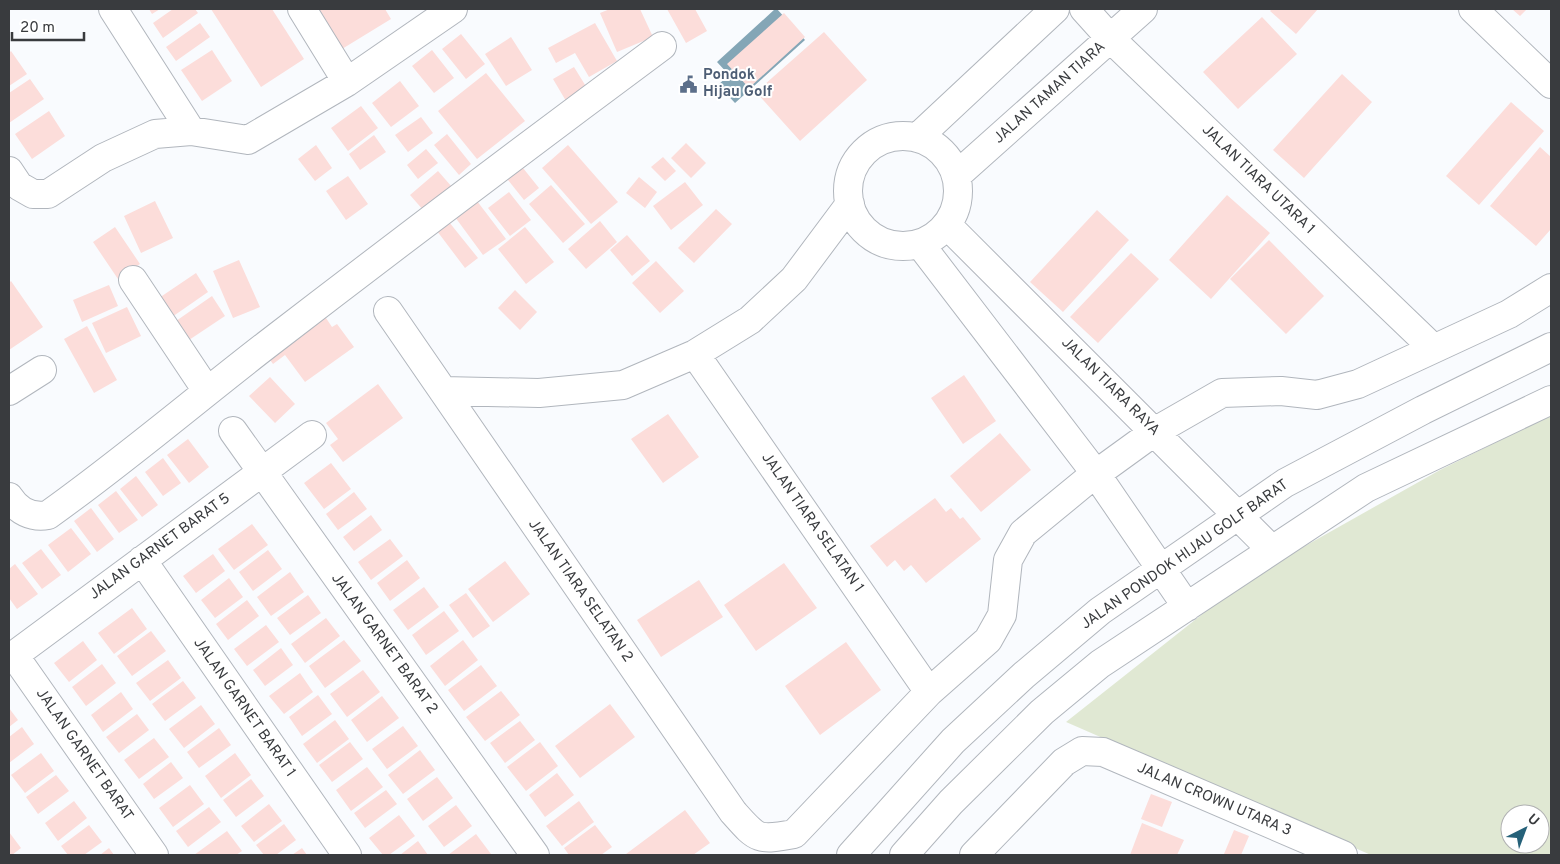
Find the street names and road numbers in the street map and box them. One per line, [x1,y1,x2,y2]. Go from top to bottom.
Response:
street label: JALAN TAMAN TIARA [990,38,1110,148]
street label: JALAN TIARA UTARA 1 [1197,121,1319,239]
street label: JALAN TIARA RAYA [1057,334,1163,440]
street label: JALAN TIARA SELATAN 1 [756,449,868,597]
street label: JALAN PONDOK HIJAU GOLF BARAT [1078,476,1292,634]
street label: JALAN GARNET BARAT 5 [86,489,234,605]
street label: JALAN TIARA SELATAN 2 [523,516,637,666]
street label: JALAN GARNET BARAT 2 [327,570,441,718]
street label: JALAN GARNET BARAT 1 [189,635,299,781]
street label: JALAN GARNET BARAT [31,685,137,825]
street label: JALAN CROWN UTARA 3 [1134,759,1294,841]

